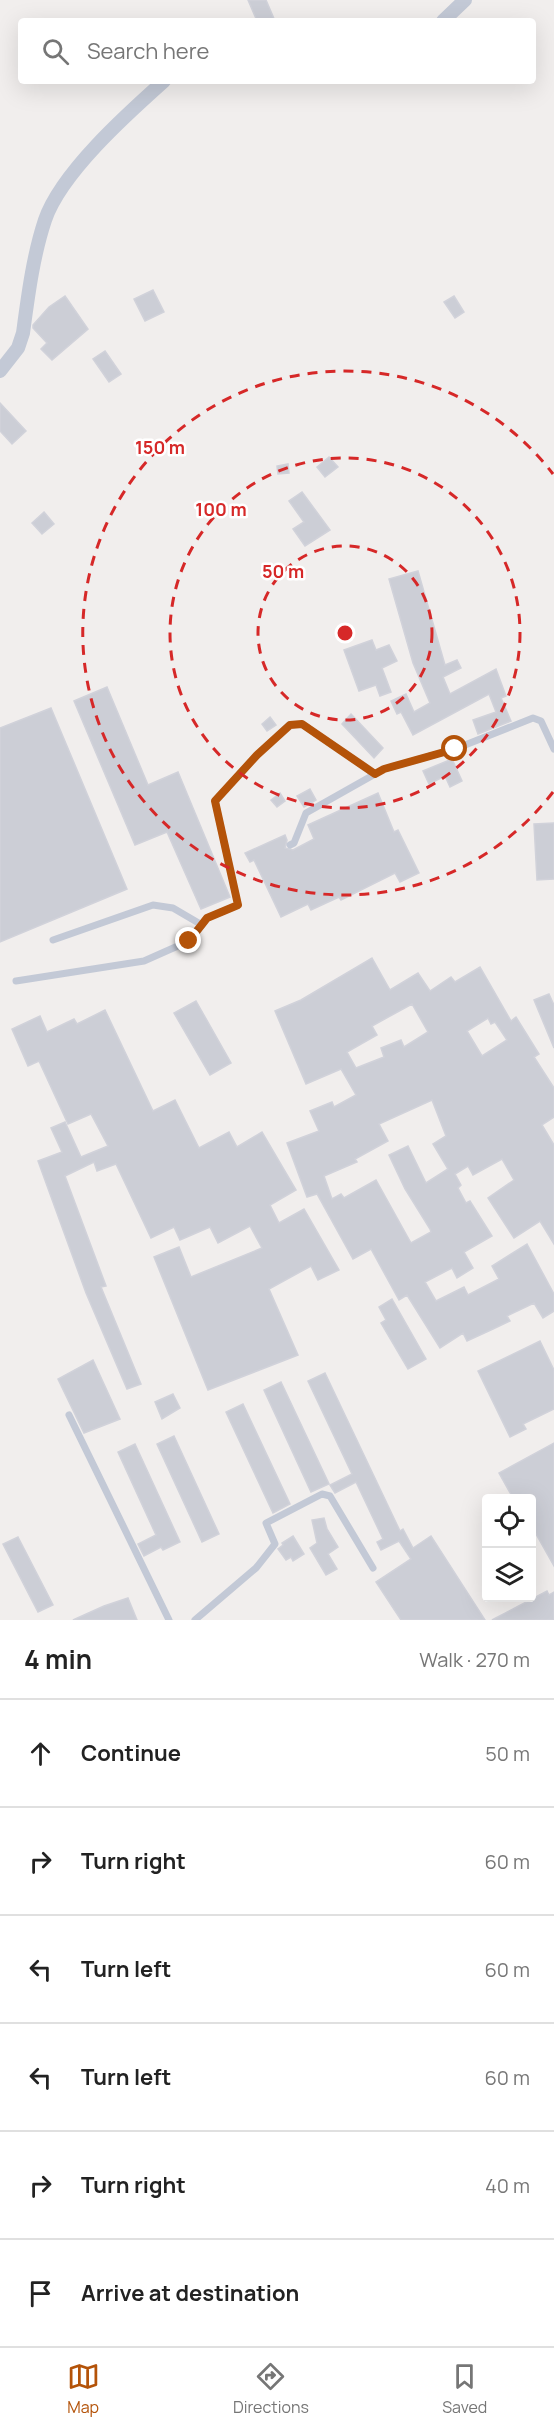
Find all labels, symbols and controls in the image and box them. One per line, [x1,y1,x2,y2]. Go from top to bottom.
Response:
search box [18,18,536,84]
icon: search [39,35,72,68]
text: Search here [87,36,209,66]
text: 150 m [135,435,185,459]
text: 100 m [195,497,247,521]
text: 50 m [262,559,304,583]
centre of rings [335,623,355,643]
route start [441,735,467,761]
route end [175,927,201,953]
map controls [482,1494,536,1602]
button: locate [482,1494,536,1548]
button: layers [482,1548,536,1602]
text: 4 min [24,1641,92,1677]
text: Walk · 270 m [419,1646,530,1673]
icon: ahead [24,1737,57,1770]
text: Continue [81,1738,181,1768]
text: 50 m [485,1740,530,1767]
icon: right [24,1845,57,1878]
text: Turn right [81,1846,186,1876]
text: 60 m [484,1848,530,1875]
icon: left [24,1953,57,1986]
text: Turn left [81,1954,171,1984]
text: 60 m [484,1956,530,1983]
icon: left [24,2061,57,2094]
text: Turn left [81,2062,171,2092]
text: 60 m [484,2064,530,2091]
icon: right [24,2169,57,2202]
text: Turn right [81,2170,186,2200]
text: 40 m [485,2172,530,2199]
icon: arrive [24,2277,57,2310]
text: Arrive at destination [81,2278,299,2308]
tab: Map [67,2360,100,2418]
tab: Directions [233,2360,309,2418]
tab: Saved [442,2360,487,2418]

